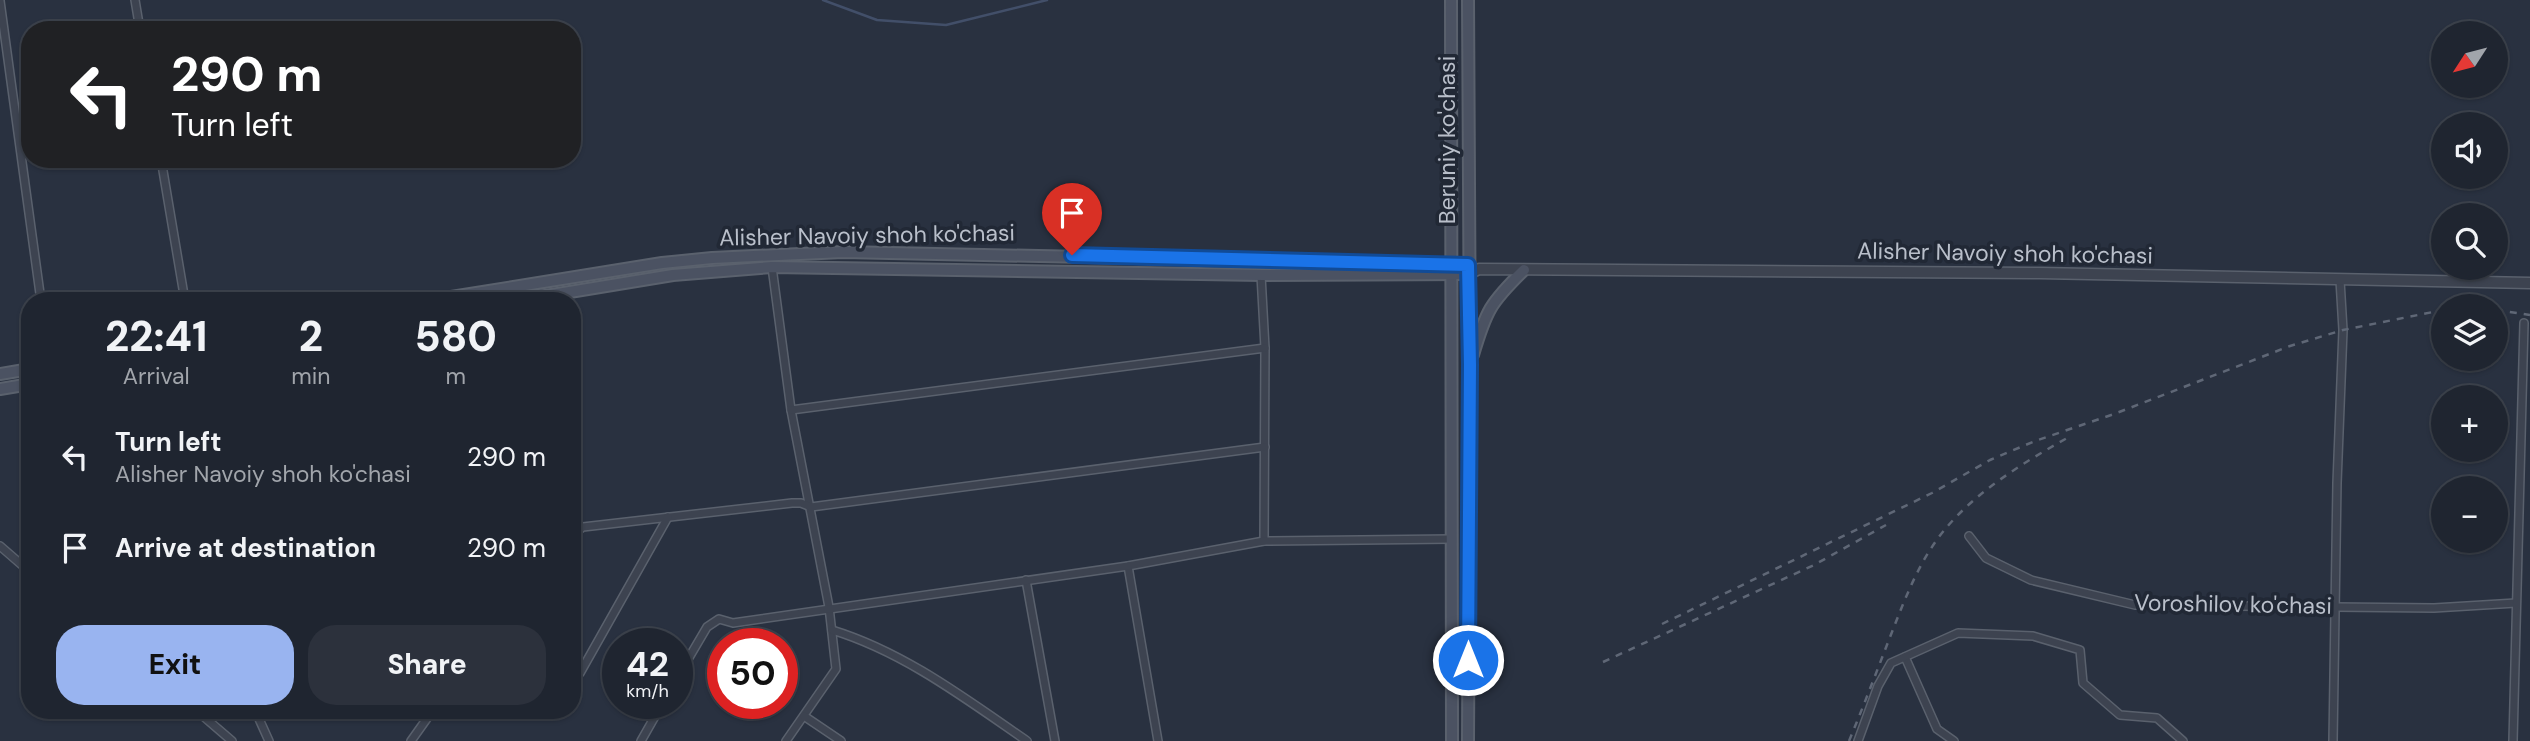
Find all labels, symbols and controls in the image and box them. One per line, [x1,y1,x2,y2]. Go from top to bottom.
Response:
north arrow [2431,21,2508,98]
map controls [2431,21,2508,553]
text: 290 m [171,42,322,106]
icon: left [56,49,147,140]
street label: Beruniy ko'chasi [1432,56,1462,224]
text: Turn left [171,104,293,146]
button: sound [2431,112,2508,189]
pin [1042,183,1102,255]
icon: arrive [1053,194,1091,232]
button: search [2431,203,2508,280]
street label: Alisher Navoiy shoh ko'chasi [719,217,1015,253]
street label: Alisher Navoiy shoh ko'chasi [1857,235,2153,271]
button: layers [2431,294,2508,371]
text: 22:41 [105,309,207,364]
text: 2 [299,309,323,364]
text: 580 [415,309,497,364]
text: Arrival [123,361,190,391]
text: min [291,361,331,391]
text: m [446,361,466,391]
button: + [2431,385,2508,462]
text: Turn left [115,425,222,459]
icon: left [56,438,94,476]
text: 290 m [467,440,546,474]
text: Alisher Navoiy shoh ko'chasi [115,459,411,489]
button: − [2431,476,2508,553]
icon: arrive [56,529,94,567]
text: Arrive at destination [115,531,376,565]
text: 290 m [467,531,546,565]
street label: Voroshilov ko'chasi [2134,587,2332,621]
position arrow [1431,623,1505,697]
button: Exit [56,625,294,705]
button: Share [308,625,546,705]
speed limit sign: 50 [707,628,798,719]
text: 42 [626,641,669,687]
text: km/h [626,679,669,703]

